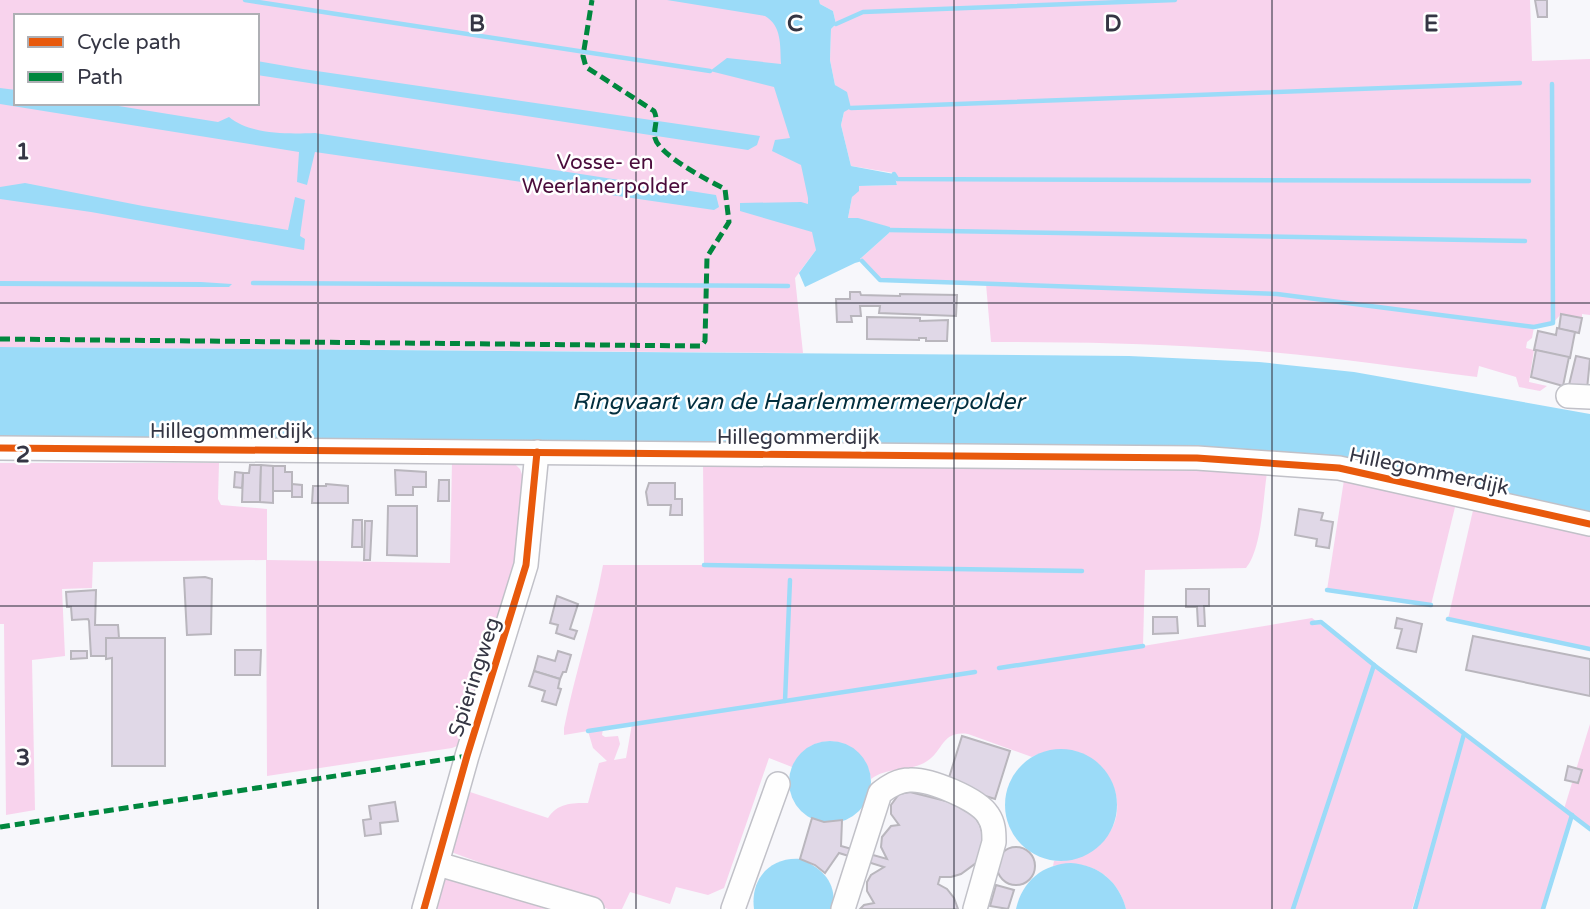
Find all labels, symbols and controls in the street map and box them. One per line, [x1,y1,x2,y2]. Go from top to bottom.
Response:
text: B [469,10,485,38]
text: C [787,10,803,38]
text: D [1104,10,1122,38]
text: E [1424,10,1438,38]
legend [14,14,259,105]
text: Cycle path [77,30,181,55]
text: Path [77,65,123,90]
text: 1 [16,138,30,166]
park label: Vosse- en Weerlanerpolder [522,150,688,199]
water label: Ringvaart van de Haarlemmermeerpolder [572,388,1027,416]
street label: Hillegommerdijk [150,419,312,444]
street label: Hillegommerdijk [717,425,879,450]
text: 2 [16,441,30,469]
street label: Hillegommerdijk [1347,442,1511,501]
street label: Spieringweg [443,614,506,740]
text: 3 [16,744,30,772]

